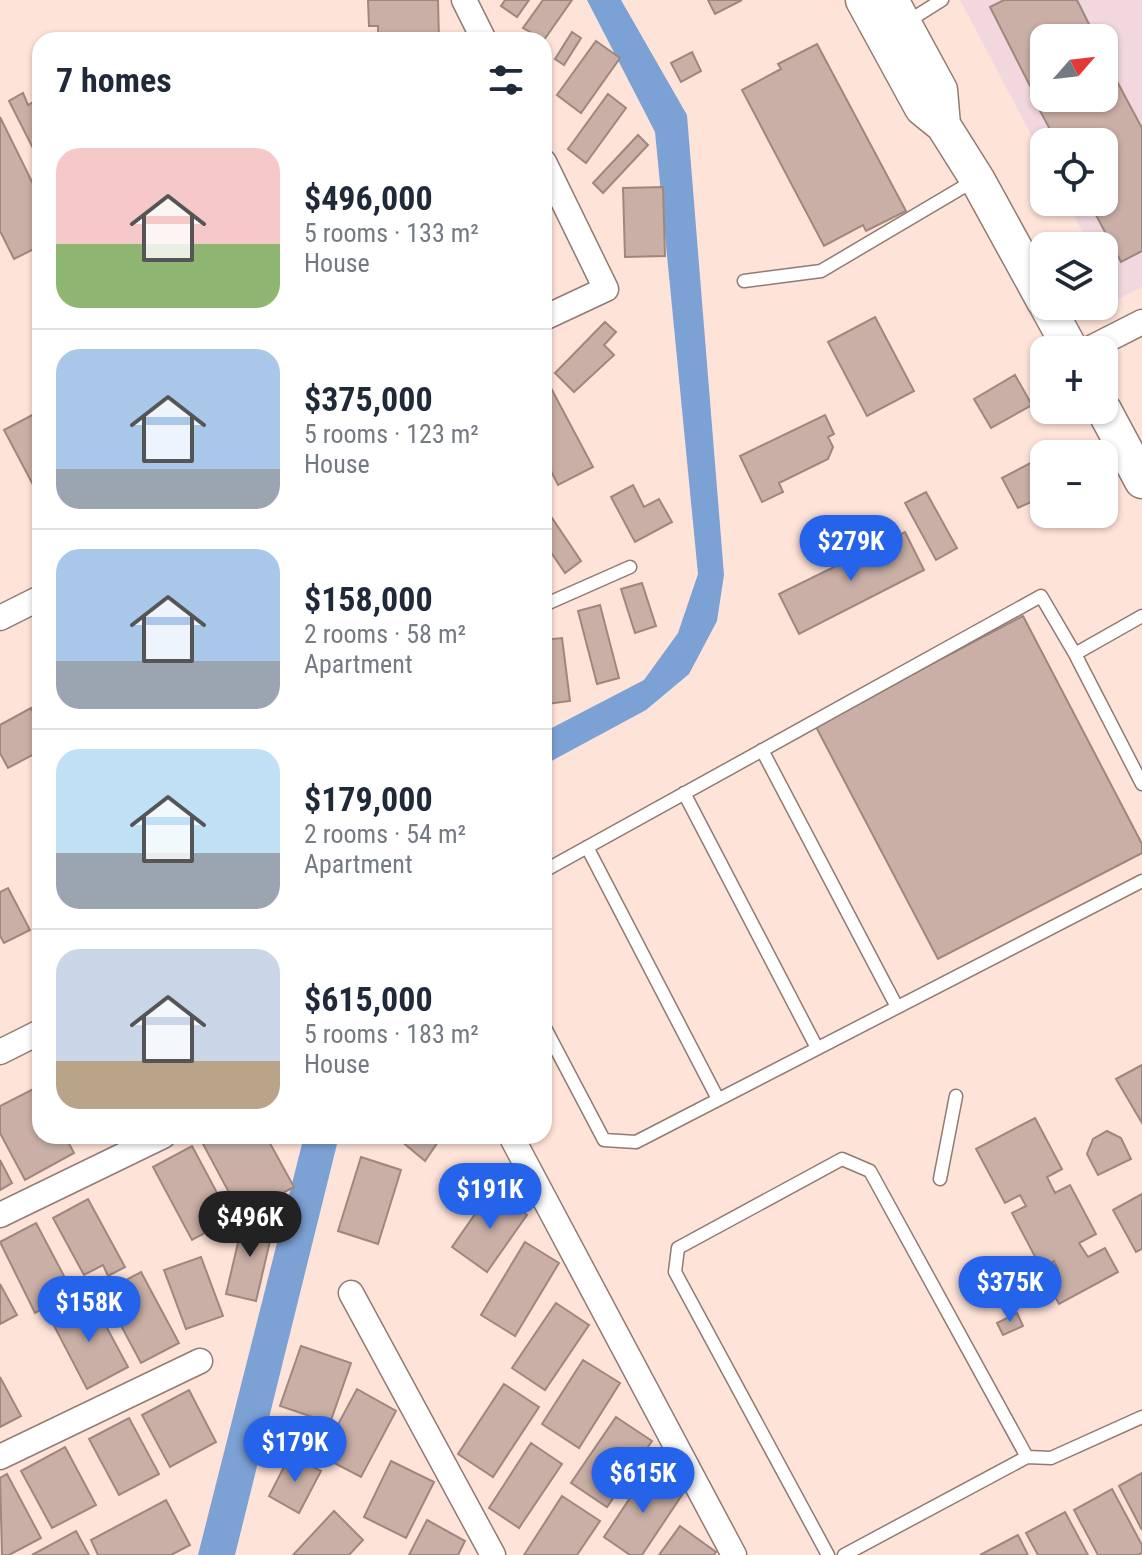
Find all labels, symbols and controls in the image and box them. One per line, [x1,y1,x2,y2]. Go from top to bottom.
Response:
north arrow [1030,24,1118,112]
map controls [1030,24,1118,528]
icon: filters [484,58,528,102]
text: 7 homes [56,60,172,100]
button: locate [1030,128,1118,216]
text: $496,000 [304,178,433,218]
icon: home [120,180,216,276]
text: 5 rooms · 133 m² [304,218,479,248]
button: layers [1030,232,1118,320]
text: House [304,248,370,278]
button: + [1030,336,1118,424]
text: $375,000 [304,379,433,419]
icon: home [120,381,216,477]
text: 5 rooms · 123 m² [304,419,479,449]
button: − [1030,440,1118,528]
text: House [304,449,370,479]
pin: $279K [795,515,907,583]
text: $279K [818,526,884,556]
text: $158,000 [304,579,433,619]
icon: home [120,581,216,677]
text: 2 rooms · 58 m² [304,619,466,649]
text: Apartment [304,649,413,679]
text: $179,000 [304,779,433,819]
icon: home [120,781,216,877]
text: 2 rooms · 54 m² [304,819,466,849]
text: Apartment [304,849,413,879]
text: $615,000 [304,979,433,1019]
icon: home [120,981,216,1077]
text: 5 rooms · 183 m² [304,1019,479,1049]
text: House [304,1049,370,1079]
pin: $191K [434,1163,546,1231]
text: $191K [457,1174,523,1204]
pin: $496K [194,1191,306,1259]
text: $496K [217,1202,283,1232]
pin: $375K [954,1256,1066,1324]
text: $375K [977,1267,1043,1297]
pin: $158K [33,1276,145,1344]
text: $158K [56,1287,122,1317]
pin: $179K [239,1416,351,1484]
text: $179K [262,1427,328,1457]
pin: $615K [587,1447,699,1515]
text: $615K [610,1458,676,1488]

